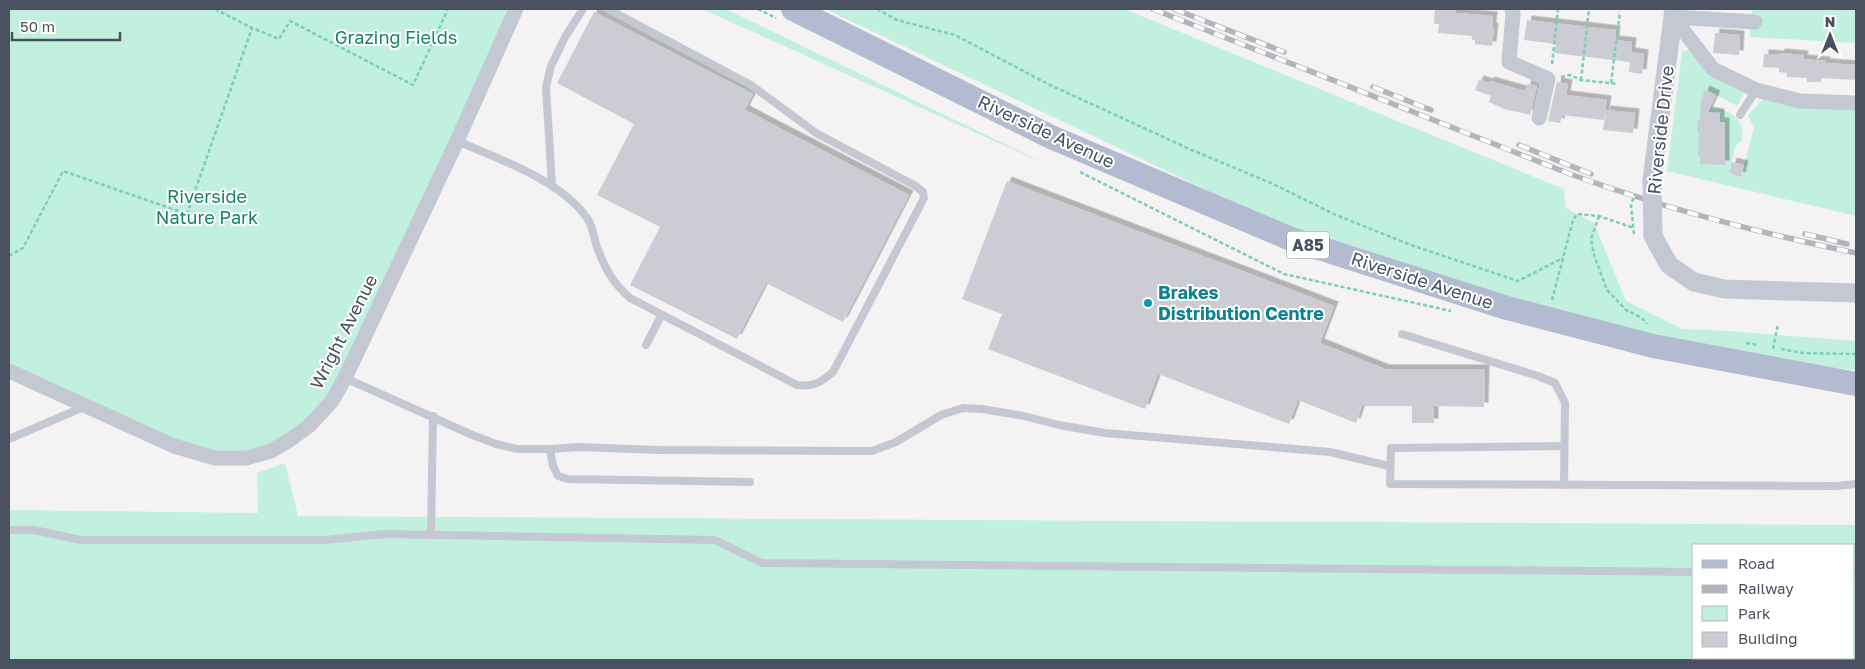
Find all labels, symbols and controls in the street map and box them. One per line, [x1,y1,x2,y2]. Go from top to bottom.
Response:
scale bar [12,10,120,42]
north arrow [1805,10,1855,60]
text: N [1825,13,1835,30]
text: 50 m [20,17,55,35]
park label: Grazing Fields [335,26,457,48]
street label: Riverside Drive [1642,64,1678,195]
street label: Riverside Avenue [975,90,1118,172]
park label: Riverside Nature Park [156,185,258,228]
road number: A85 [1287,232,1329,258]
street label: Riverside Avenue [1348,247,1496,313]
street label: Wright Avenue [305,270,382,393]
place label: Brakes Distribution Centre [1158,281,1324,324]
marker: Brakes Distribution Centre [1142,297,1154,309]
legend [1692,544,1855,659]
text: Road [1738,554,1775,572]
text: Railway [1738,579,1794,597]
text: Park [1738,604,1771,622]
text: Building [1738,629,1798,647]

